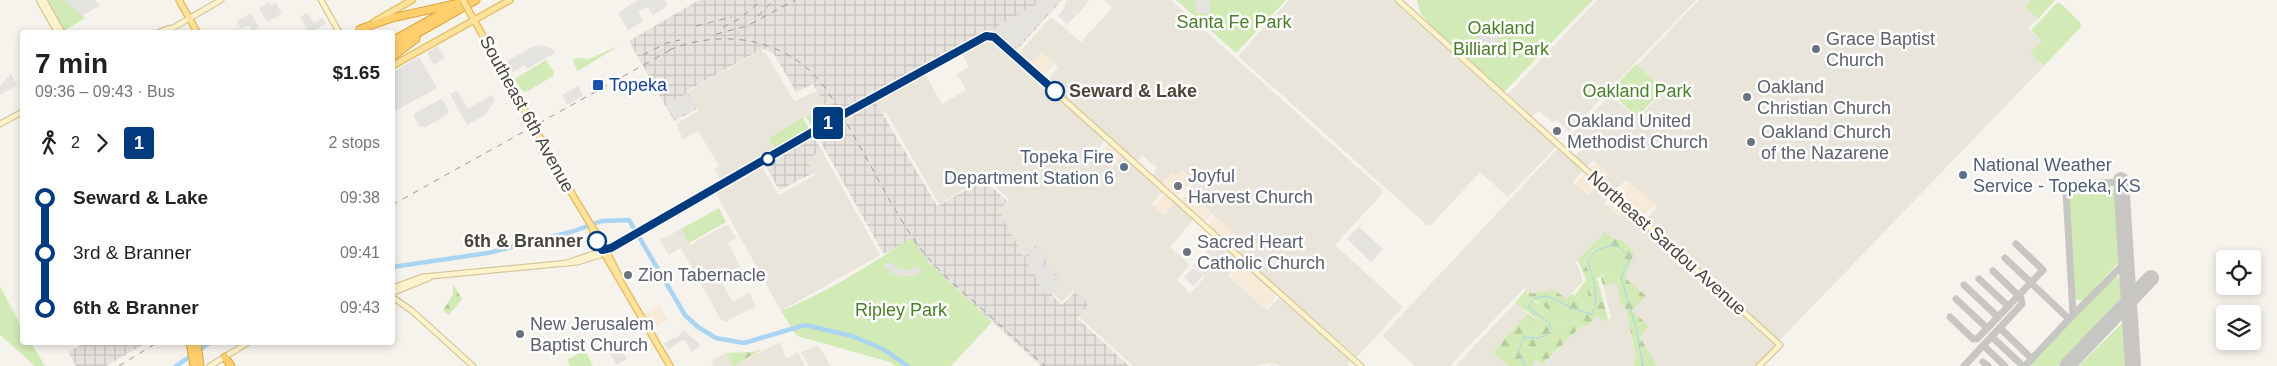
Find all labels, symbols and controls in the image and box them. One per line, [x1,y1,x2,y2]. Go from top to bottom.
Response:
park label: Santa Fe Park [1176,12,1293,32]
park label: Oakland Billiard Park [1453,18,1550,59]
place label: Grace Baptist Church [1826,29,1935,70]
street label: Southeast 6th Avenue [476,32,578,196]
marker: Grace Baptist Church [1810,43,1822,55]
text: 7 min [35,48,108,79]
text: $1.65 [332,62,380,83]
place label: Topeka [609,75,668,95]
place label: Oakland Christian Church [1757,77,1891,118]
marker: Topeka [591,78,605,92]
marker: Seward & Lake [1045,81,1065,101]
place label: Seward & Lake [1069,81,1197,101]
park label: Oakland Park [1582,81,1693,101]
text: 09:36 – 09:43 · Bus [35,83,175,100]
marker: Oakland Christian Church [1741,91,1753,103]
line badge: 1 [812,107,844,139]
place label: Oakland United Methodist Church [1567,111,1708,152]
text: 1 [823,113,833,133]
place label: Oakland Church of the Nazarene [1761,122,1891,163]
marker: Oakland United Methodist Church [1551,125,1563,137]
icon: walk [35,129,63,157]
icon: forward [88,129,116,157]
text: 1 [134,133,144,153]
text: 2 [71,134,80,151]
text: 2 stops [328,134,380,151]
marker: Oakland Church of the Nazarene [1745,136,1757,148]
place label: Topeka Fire Department Station 6 [944,147,1114,188]
unlabelled marker [761,152,775,166]
place label: National Weather Service - Topeka, KS [1973,155,2141,196]
marker: Topeka Fire Department Station 6 [1118,161,1130,173]
place label: Joyful Harvest Church [1188,166,1313,207]
street label: Northeast Sardou Avenue [1584,167,1750,319]
marker: National Weather Service - Topeka, KS [1957,169,1969,181]
marker: Joyful Harvest Church [1172,180,1184,192]
text: Seward & Lake [73,187,208,208]
text: 09:38 [340,189,380,206]
place label: 6th & Branner [464,231,583,251]
marker: 6th & Branner [587,231,607,251]
place label: Sacred Heart Catholic Church [1197,232,1325,273]
text: 3rd & Branner [73,242,191,263]
text: 09:41 [340,244,380,261]
marker: Sacred Heart Catholic Church [1181,246,1193,258]
map controls [2216,250,2261,350]
button: locate [2216,250,2261,295]
place label: Zion Tabernacle [638,265,766,285]
marker: Zion Tabernacle [622,269,634,281]
text: 6th & Branner [73,297,199,318]
text: 09:43 [340,299,380,316]
park label: Ripley Park [855,300,948,320]
button: layers [2216,305,2261,350]
place label: New Jerusalem Baptist Church [530,314,654,355]
marker: New Jerusalem Baptist Church [514,328,526,340]

